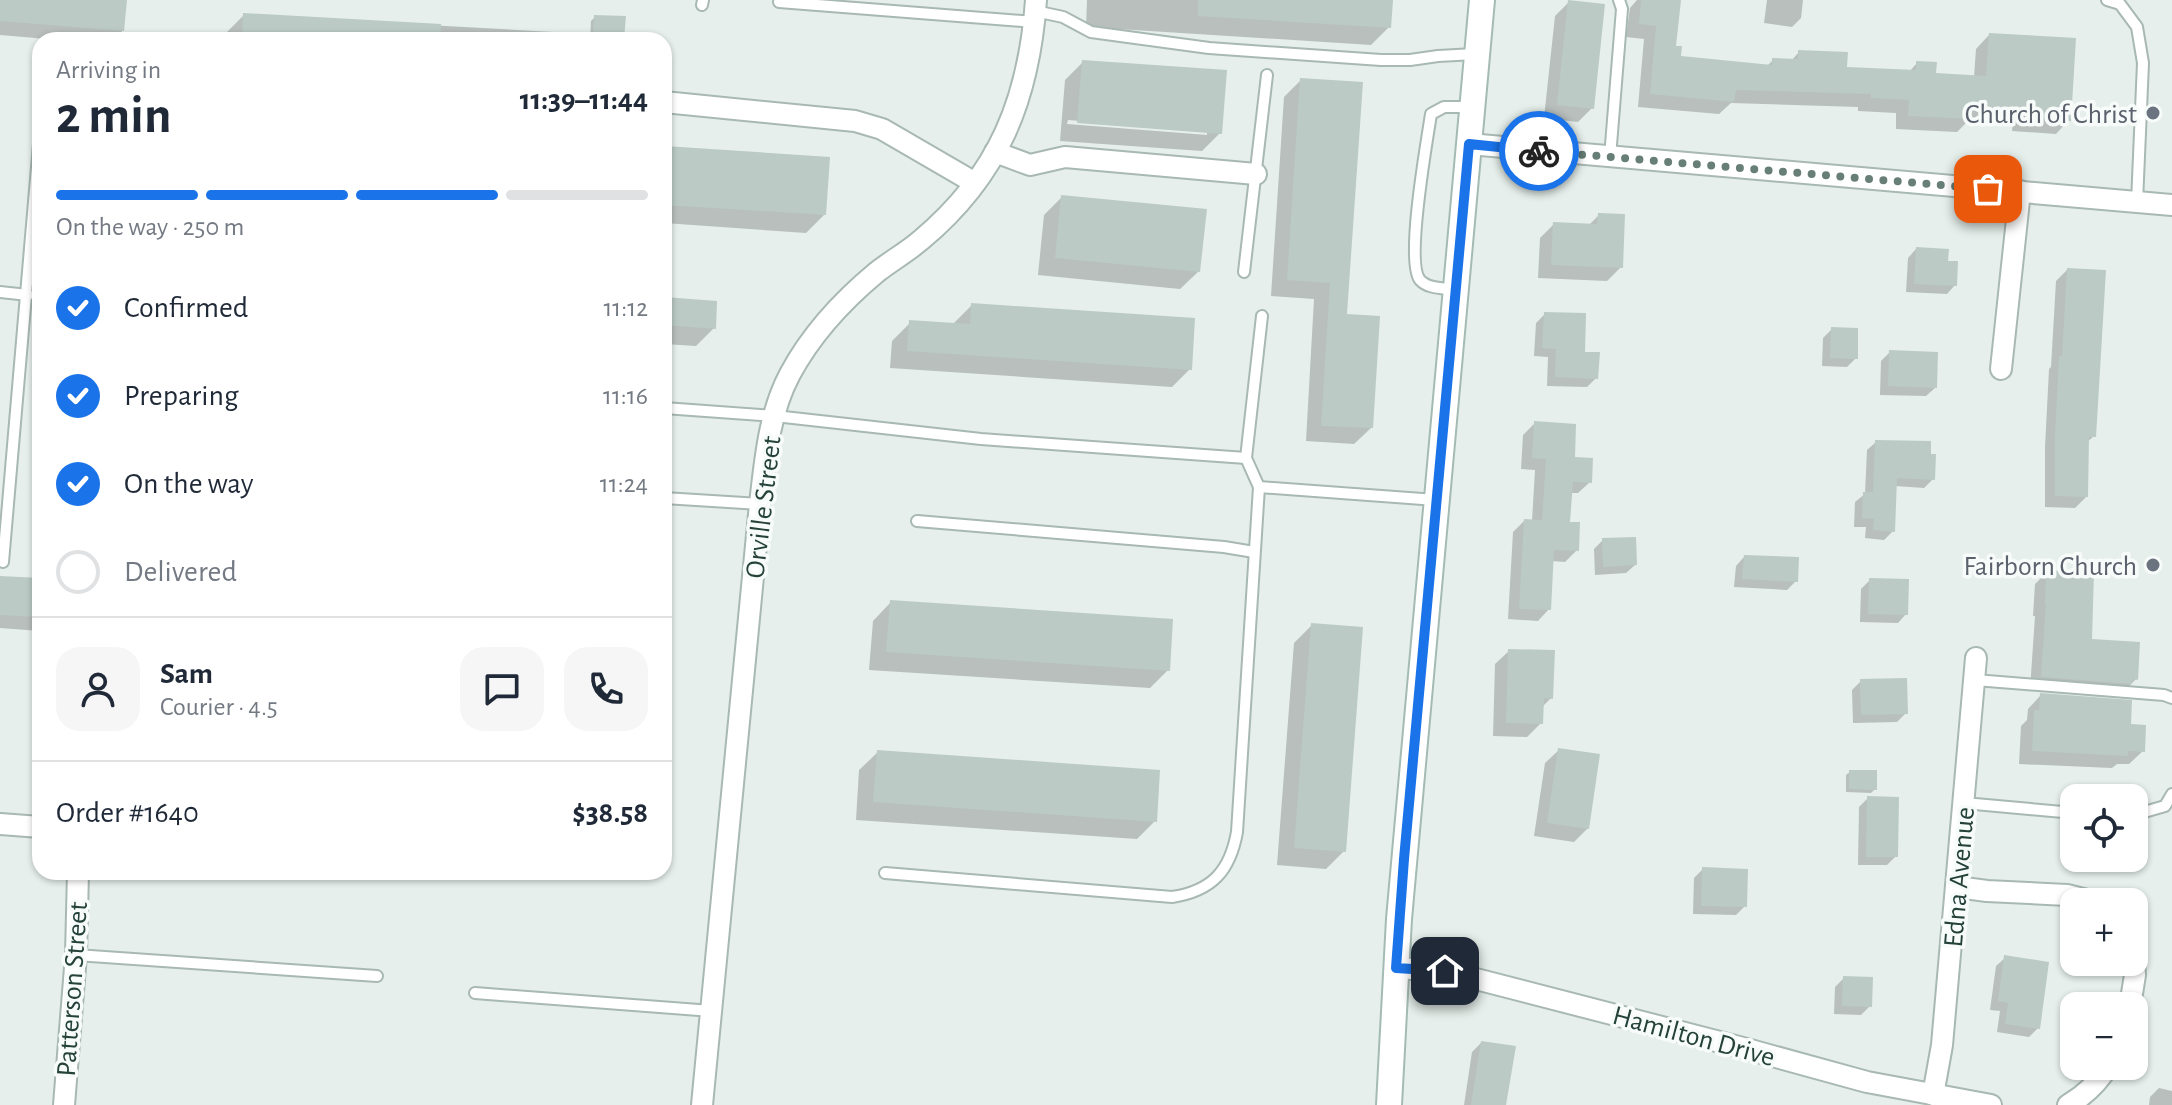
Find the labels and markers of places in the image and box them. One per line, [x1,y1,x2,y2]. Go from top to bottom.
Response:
place label: Church of Christ [1965,101,2137,129]
marker: Church of Christ [2144,104,2162,122]
pin [1954,155,2022,223]
place label: Fairborn Church [1963,553,2137,581]
marker: Fairborn Church [2144,556,2162,574]
pin [1411,937,1479,1005]

